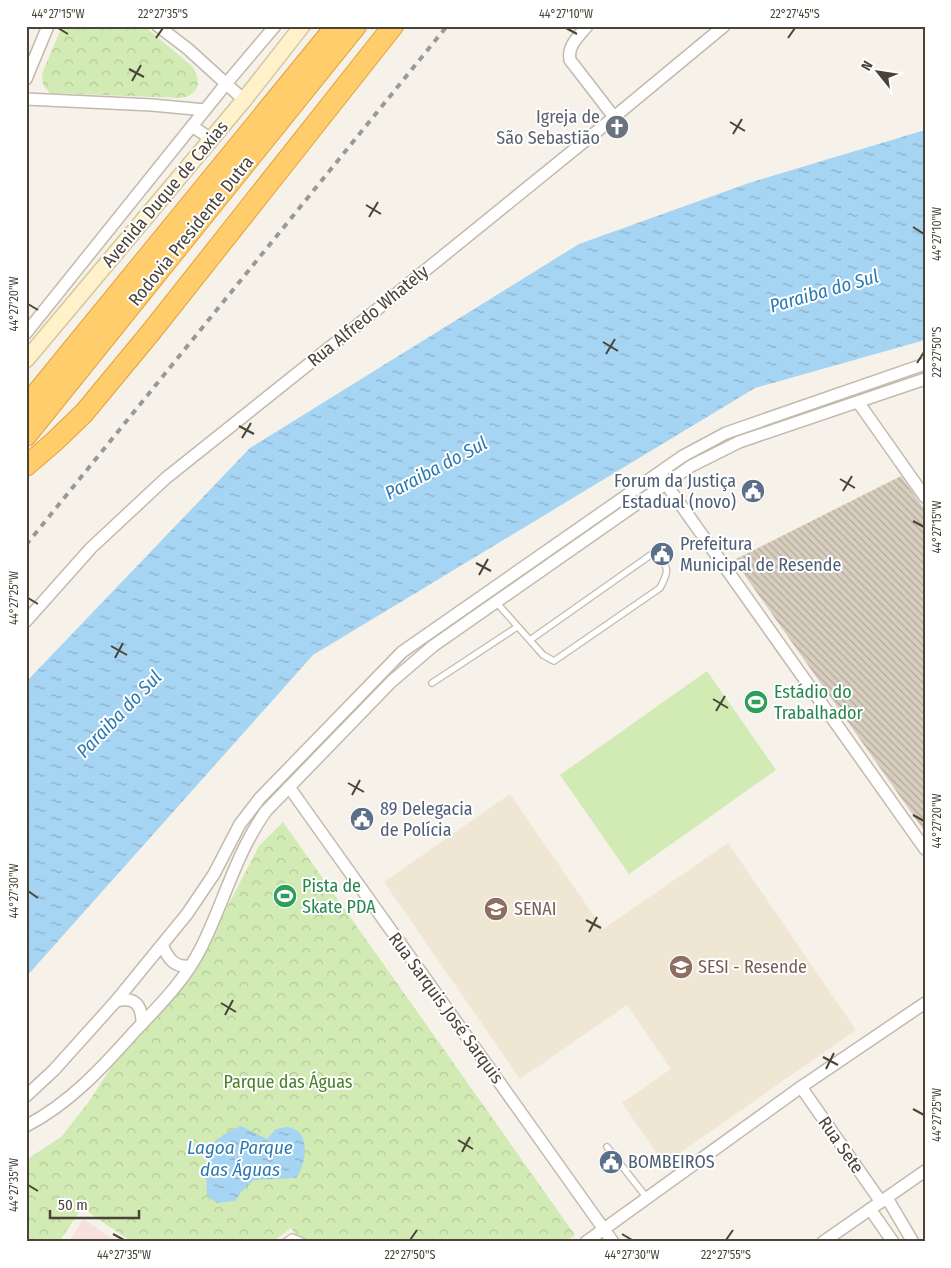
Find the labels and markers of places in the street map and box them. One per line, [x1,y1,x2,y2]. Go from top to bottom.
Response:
place label: Igreja de São Sebastião [496,106,600,149]
church icon: Igreja de São Sebastião [604,114,630,140]
place label: Forum da Justiça Estadual (novo) [614,470,736,513]
public building icon: Forum da Justiça Estadual (novo) [740,478,766,504]
place label: Prefeitura Municipal de Resende [680,533,841,576]
public building icon: Prefeitura Municipal de Resende [649,541,675,567]
place label: Estádio do Trabalhador [774,681,864,724]
sports icon: Estádio do Trabalhador [743,689,769,715]
place label: 89 Delegacia de Polícia [380,798,473,841]
public building icon: 89 Delegacia de Polícia [349,806,375,832]
place label: Pista de Skate PDA [302,875,376,918]
sports icon: Pista de Skate PDA [272,883,298,909]
school or university icon: SENAI [483,896,509,922]
place label: SENAI [514,898,556,920]
school or university icon: SESI - Resende [668,954,694,980]
place label: SESI - Resende [698,956,807,978]
public building icon: BOMBEIROS [598,1149,624,1175]
place label: BOMBEIROS [628,1151,715,1173]

